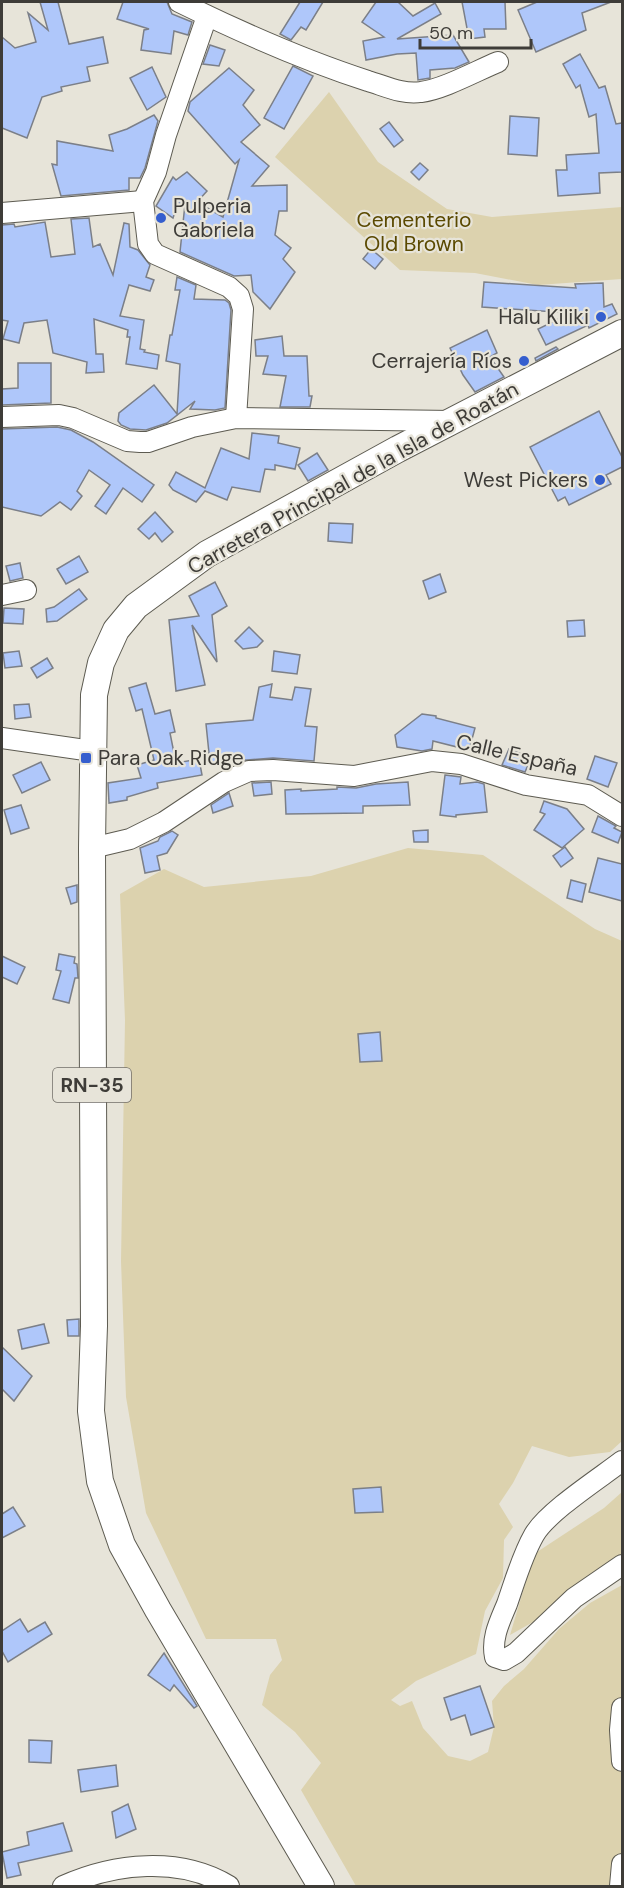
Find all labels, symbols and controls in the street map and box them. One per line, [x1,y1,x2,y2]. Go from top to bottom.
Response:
scale bar [420,12,531,50]
text: 50 m [429,21,473,45]
place label: Pulperia Gabriela [173,192,254,244]
park label: Cementerio Old Brown [357,206,471,258]
marker: Pulperia Gabriela [154,211,168,225]
place label: Halu Kiliki [498,303,589,331]
marker: Halu Kiliki [594,310,608,324]
place label: Cerrajería Ríos [371,347,512,375]
marker: Cerrajería Ríos [517,354,531,368]
street label: Carretera Principal de la Isla de Roatán [183,375,523,581]
place label: West Pickers [464,466,588,494]
marker: West Pickers [593,473,607,487]
street label: Calle España [454,727,580,783]
place label: Para Oak Ridge [98,744,244,772]
marker: Para Oak Ridge [79,751,93,765]
road number: RN-35 [53,1068,131,1102]

